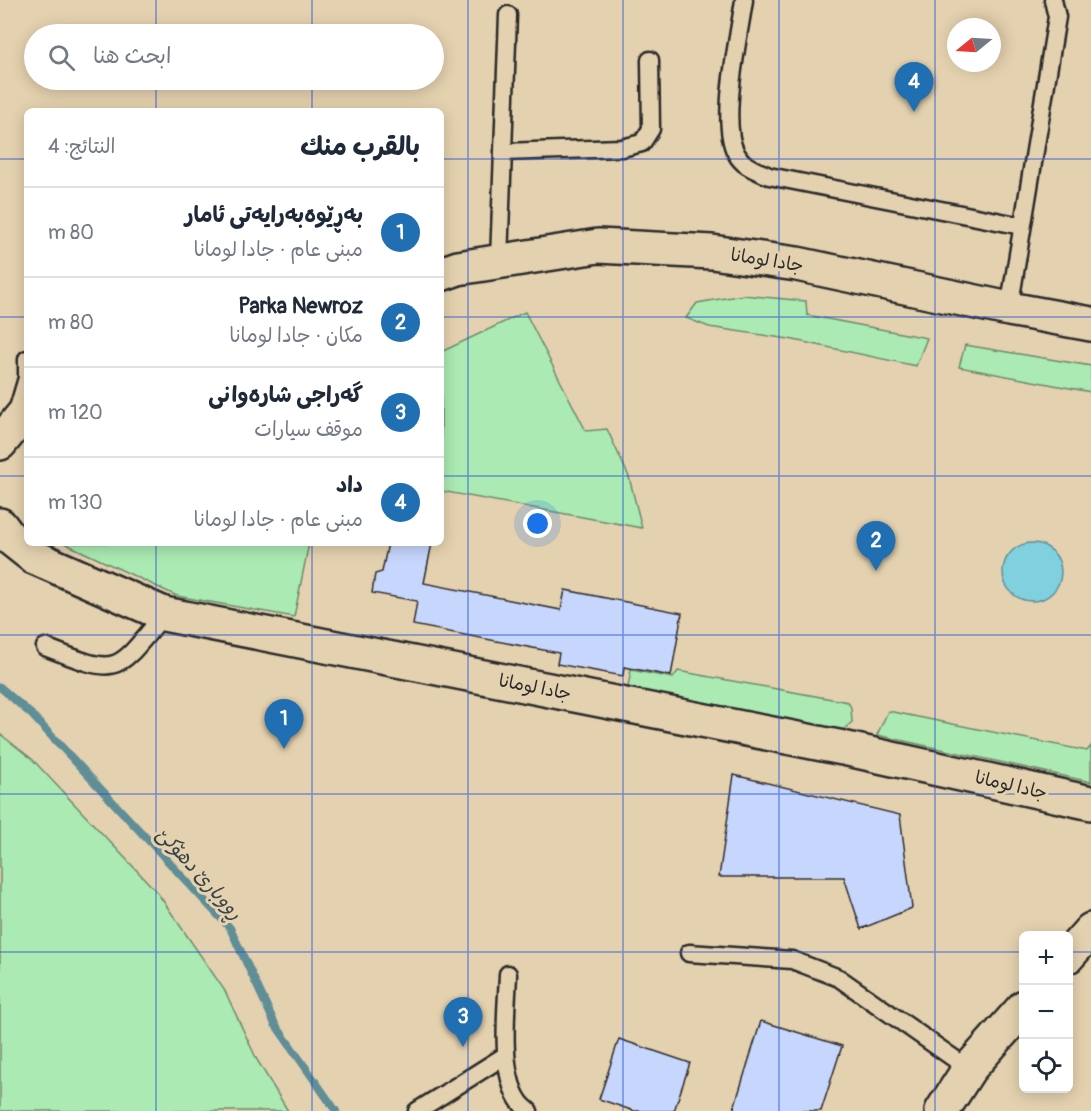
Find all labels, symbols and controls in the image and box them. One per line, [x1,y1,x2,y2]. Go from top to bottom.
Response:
north arrow [947,18,1001,72]
search box [24,24,444,90]
icon: search [45,41,78,74]
text: ابحث هنا [93,42,171,70]
pin: 4 [894,63,934,112]
text: بالقرب منك [300,131,420,163]
text: النتائج: 4 [48,134,115,159]
text: بەڕێوەبەرایەتی ئامار [185,201,363,229]
text: 80 m [48,220,94,245]
text: 1 [397,220,404,245]
text: مبنى عام · جادا لومانا [193,237,363,262]
street label: جادا لومانا [729,243,805,278]
text: Parka Newroz [238,292,363,320]
text: 80 m [48,310,94,335]
text: 2 [395,310,406,335]
text: مكان · جادا لومانا [229,323,363,348]
text: گەراجی شارەوانی [208,381,363,409]
text: 120 m [48,400,103,425]
text: 3 [395,400,406,425]
text: موقف سيارات [254,417,363,442]
text: داد [336,471,363,499]
text: 130 m [48,490,103,515]
text: 4 [395,490,406,515]
text: مبنى عام · جادا لومانا [193,507,363,532]
your location [523,509,552,538]
pin: 2 [856,522,896,571]
street label: جادا لومانا [497,669,573,706]
pin: 1 [264,700,304,749]
street label: جادا لومانا [973,766,1049,805]
water label: ڕووبارێ دهۆكێ [148,822,248,928]
map controls [1019,931,1073,1093]
button: + [1019,931,1073,985]
button: − [1019,985,1073,1039]
pin: 3 [444,998,482,1047]
button: locate [1019,1039,1073,1093]

